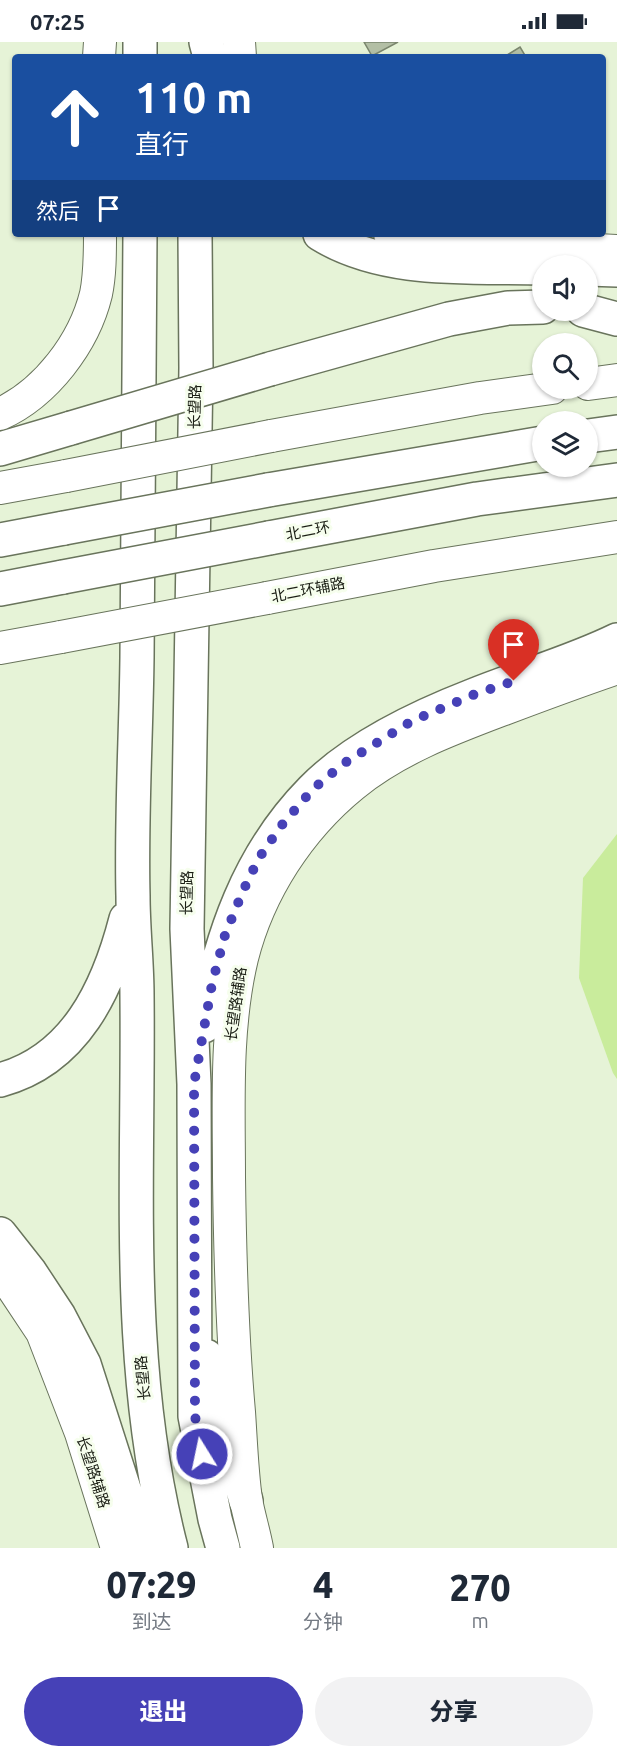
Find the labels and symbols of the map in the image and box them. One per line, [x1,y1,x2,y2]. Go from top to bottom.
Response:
street label: 长望路 [186,384,203,430]
street label: 北二环 [284,518,332,543]
street label: 北二环辅路 [269,574,346,605]
pin [488,619,539,681]
street label: 长望路 [178,870,195,916]
street label: 长望路辅路 [222,966,249,1042]
street label: 长望路 [132,1355,153,1401]
position arrow [170,1422,234,1486]
street label: 长望路辅路 [74,1434,113,1510]

